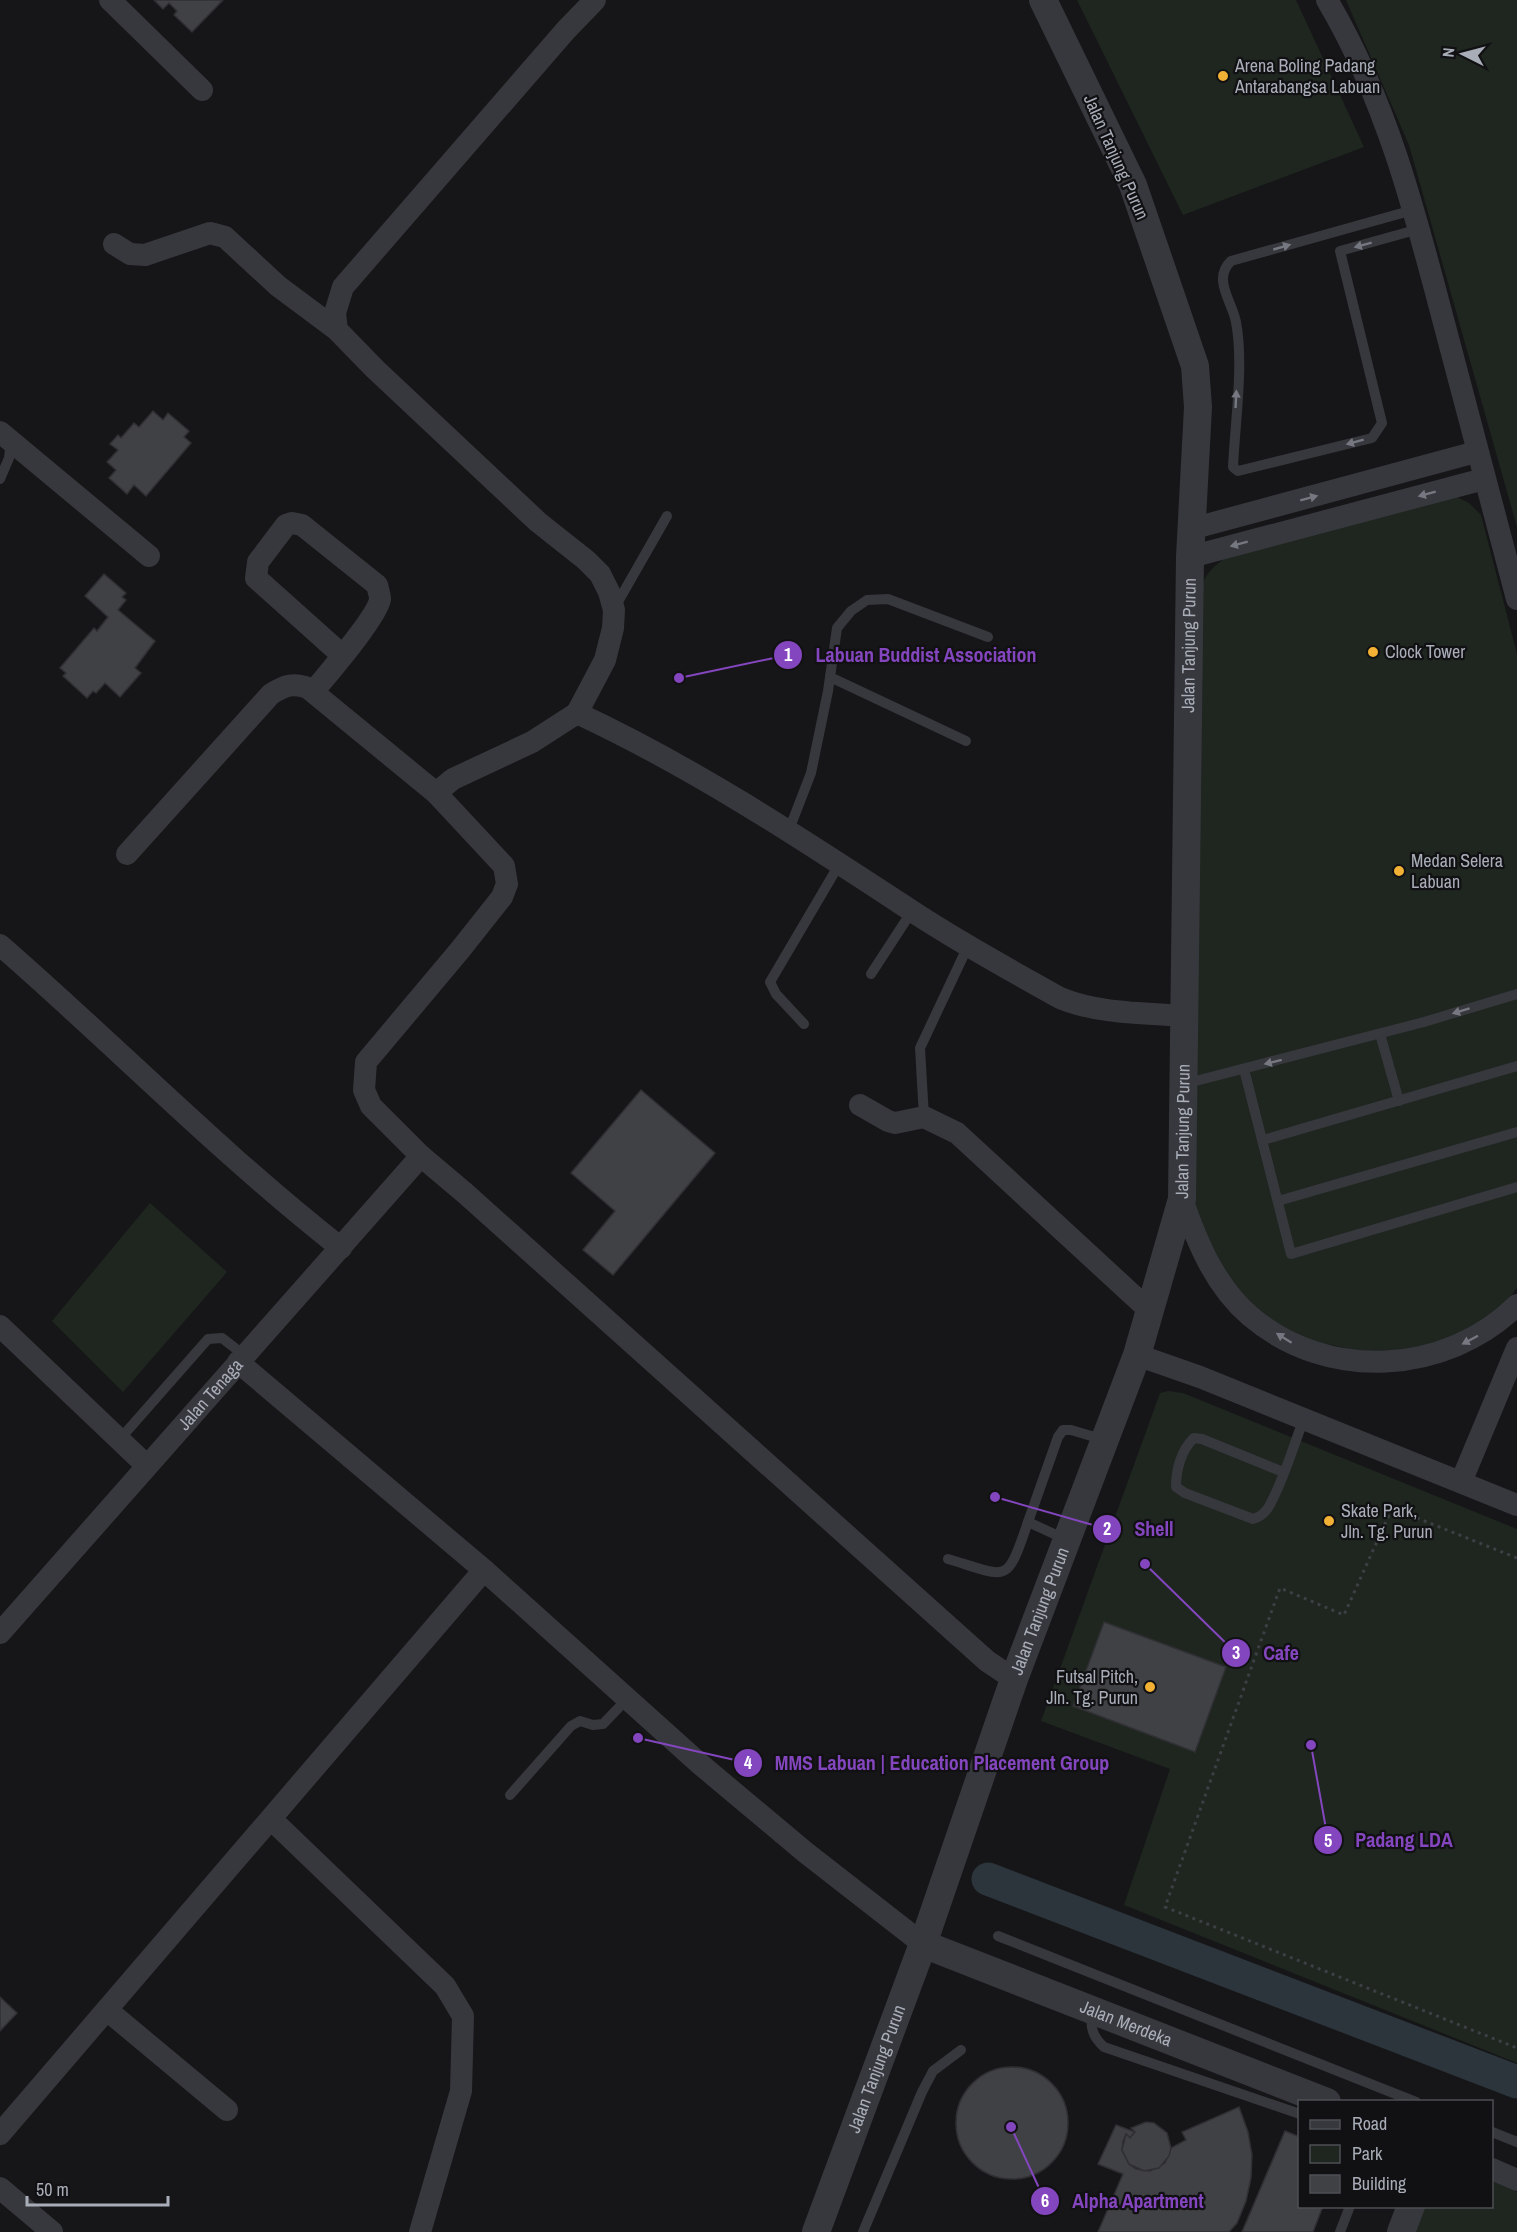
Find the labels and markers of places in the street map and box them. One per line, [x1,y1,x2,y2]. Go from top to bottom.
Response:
place label: Arena Boling Padang Antarabangsa Labuan [1234,53,1380,99]
marker: Arena Boling Padang Antarabangsa Labuan [1216,69,1230,83]
callout: Labuan Buddist Association [773,636,1049,674]
place label: Clock Tower [1385,639,1465,664]
marker: Clock Tower [1366,645,1380,659]
place label: Medan Selera Labuan [1411,848,1503,894]
marker: Medan Selera Labuan [1392,864,1406,878]
place label: Skate Park, Jln. Tg. Purun [1341,1498,1433,1544]
callout: Shell [1092,1510,1185,1548]
marker: Skate Park, Jln. Tg. Purun [1322,1514,1336,1528]
callout: Cafe [1221,1634,1311,1672]
place label: Futsal Pitch, Jln. Tg. Purun [1046,1664,1138,1710]
marker: Futsal Pitch, Jln. Tg. Purun [1143,1680,1157,1694]
callout: MMS Labuan | Education Placement Group [733,1744,1121,1782]
callout: Padang LDA [1313,1821,1464,1859]
callout: Alpha Apartment [1030,2182,1216,2220]

